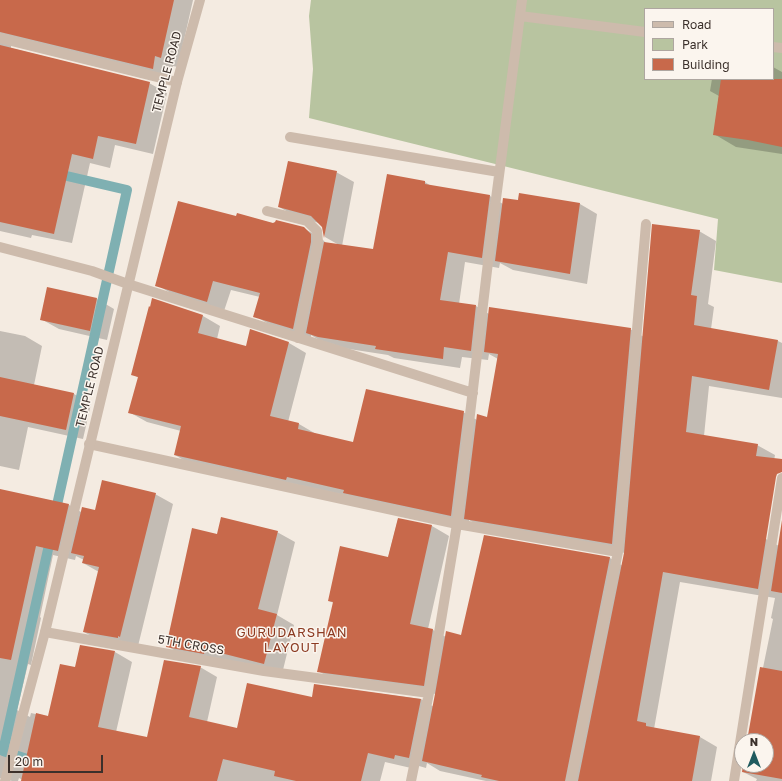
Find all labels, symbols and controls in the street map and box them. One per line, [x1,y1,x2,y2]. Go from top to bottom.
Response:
legend [644,8,774,80]
text: Road [682,17,711,32]
street label: TEMPLE ROAD [149,30,185,114]
text: Park [682,37,708,52]
text: Building [682,57,730,72]
street label: TEMPLE ROAD [73,345,107,429]
district label: GURUDARSHAN LAYOUT [236,625,348,656]
street label: 5TH CROSS [157,632,225,658]
north arrow [734,733,774,773]
text: N [750,735,758,748]
scale bar [10,747,105,773]
text: 20 m [15,754,43,769]

